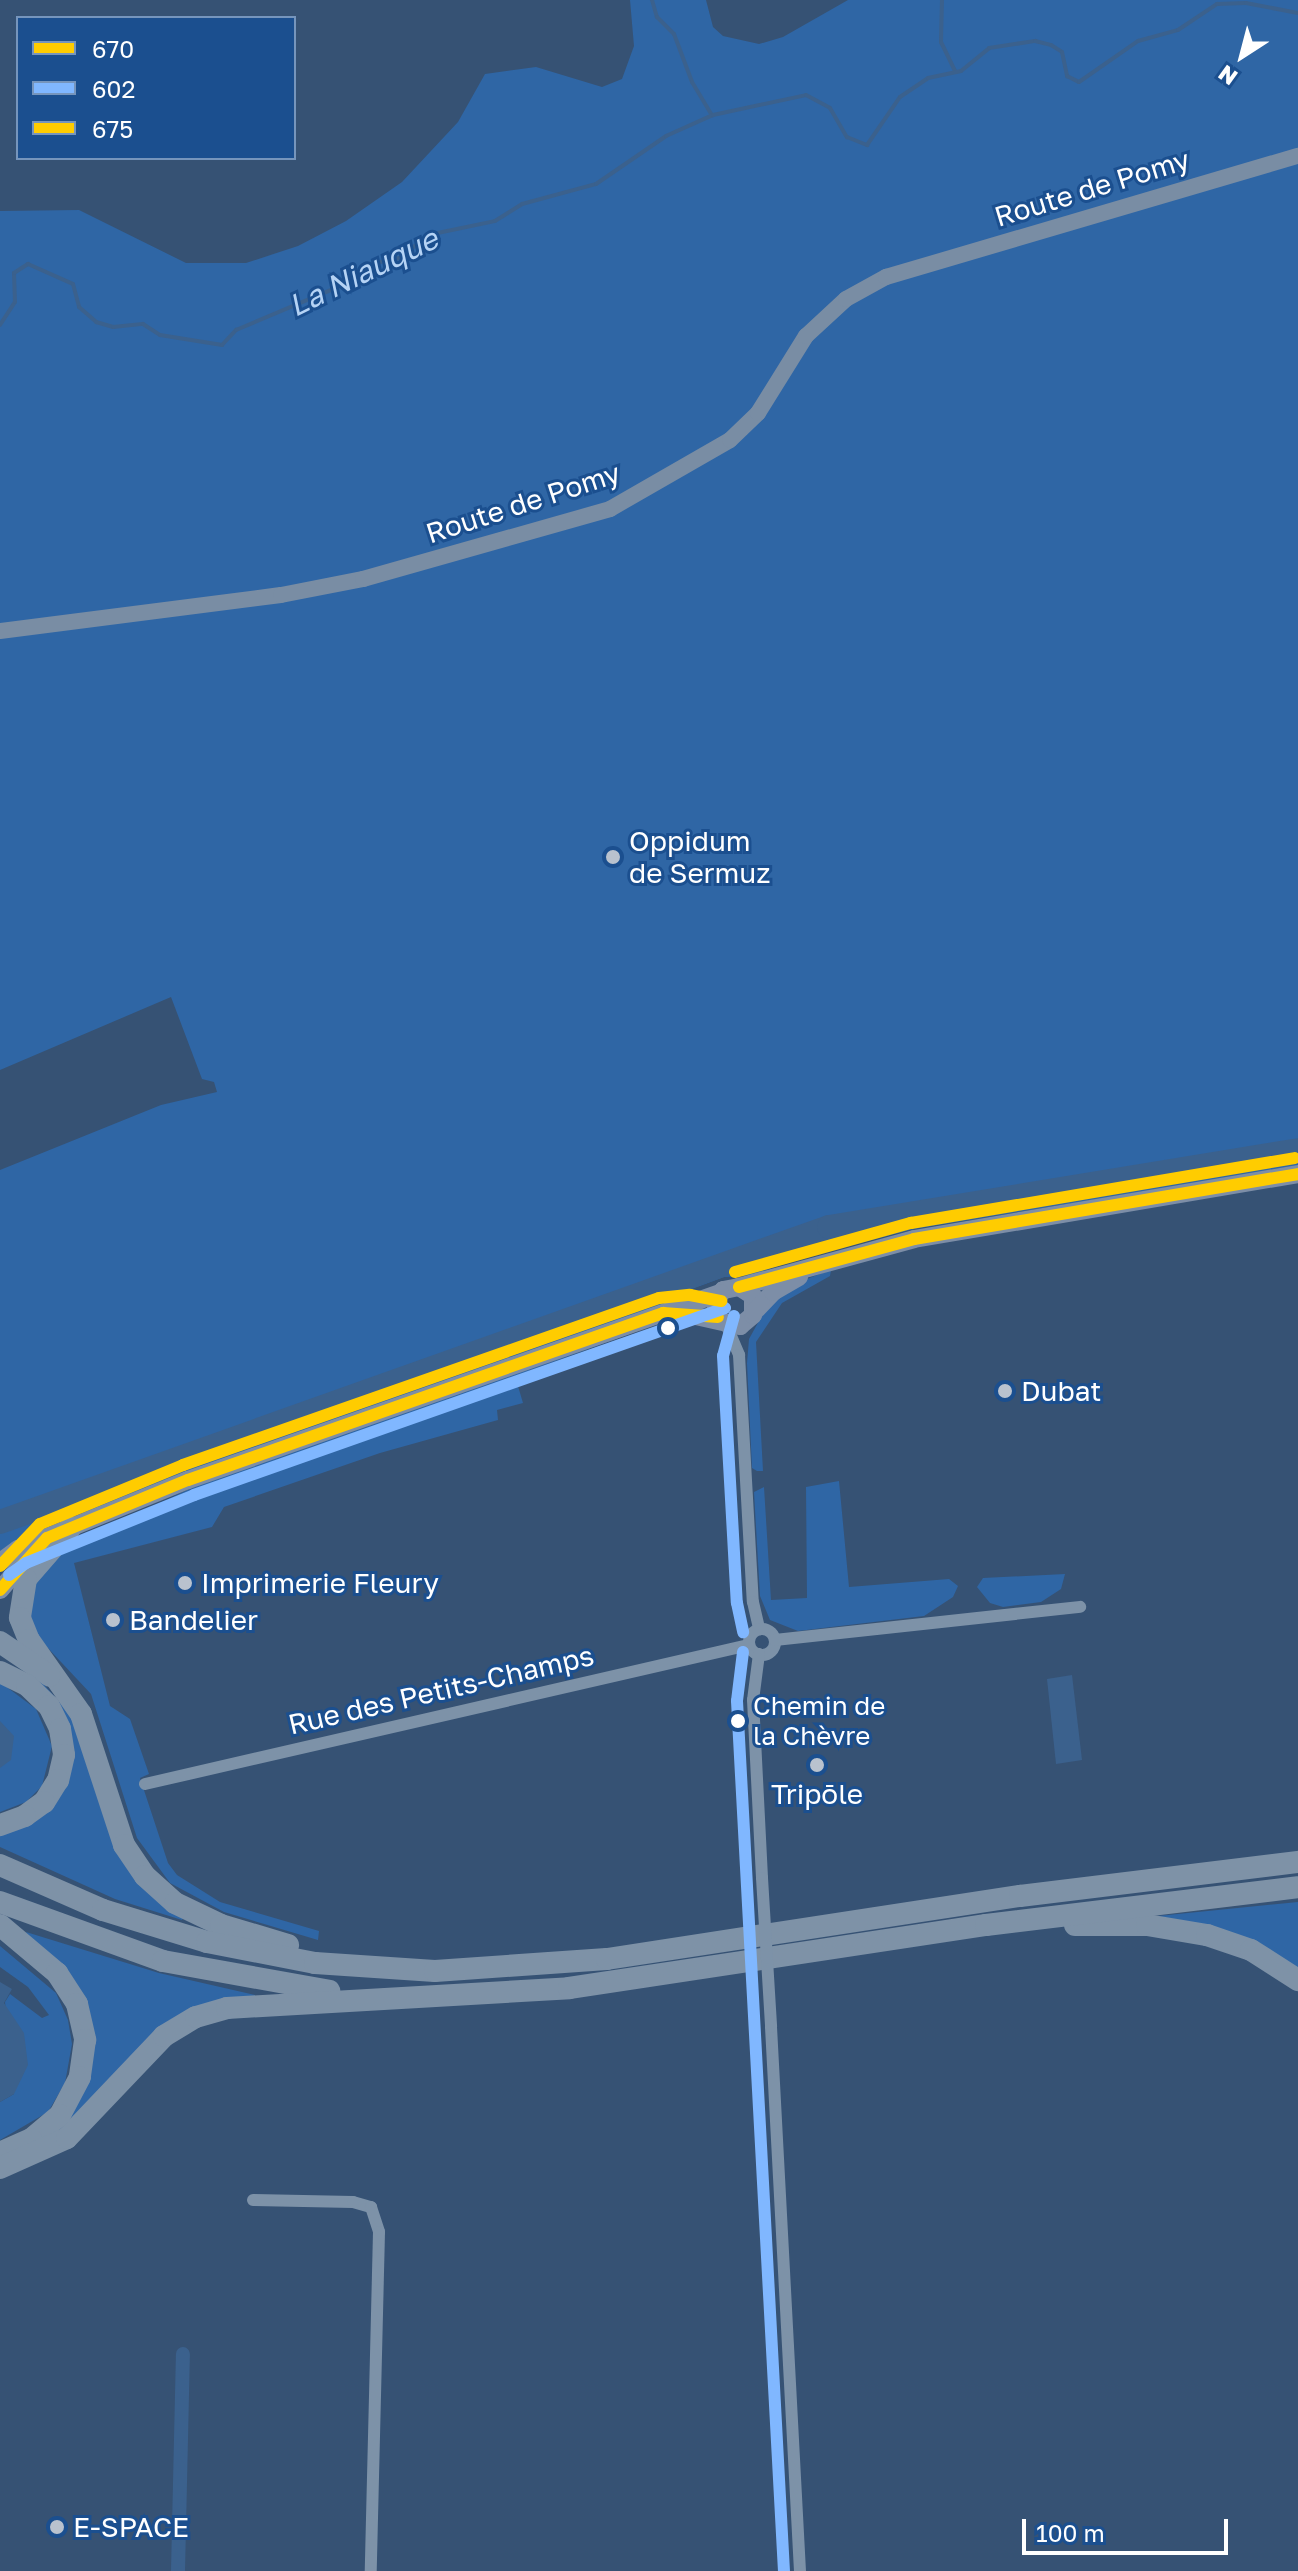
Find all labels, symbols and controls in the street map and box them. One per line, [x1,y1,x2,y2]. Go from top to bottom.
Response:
legend [16,16,296,160]
north arrow [1202,16,1282,96]
text: 670 [92,34,134,63]
text: N [1213,60,1242,92]
text: 602 [92,74,135,103]
text: 675 [92,114,133,143]
street label: Route de Pomy [990,142,1194,234]
water label: La Niauque [282,220,444,324]
street label: Route de Pomy [422,456,624,550]
place label: Oppidum de Sermuz [629,824,771,890]
marker: Oppidum de Sermuz [604,848,622,866]
unlabelled marker [660,1320,676,1336]
place label: Dubat [1021,1374,1101,1408]
marker: Dubat [996,1382,1014,1400]
place label: Imprimerie Fleury [201,1566,439,1600]
marker: Imprimerie Fleury [176,1574,194,1592]
place label: Bandelier [129,1603,258,1637]
marker: Bandelier [104,1611,122,1629]
street label: Rue des Petits-Champs [285,1638,597,1742]
place label: Chemin de la Chèvre [753,1690,885,1752]
marker: Chemin de la Chèvre [730,1713,746,1729]
marker: Tripōle [808,1756,826,1774]
place label: Tripōle [771,1777,863,1811]
scale bar [1026,2503,1232,2553]
place label: E-SPACE [73,2510,189,2544]
marker: E-SPACE [48,2518,66,2536]
text: 100 m [1036,2518,1105,2547]

